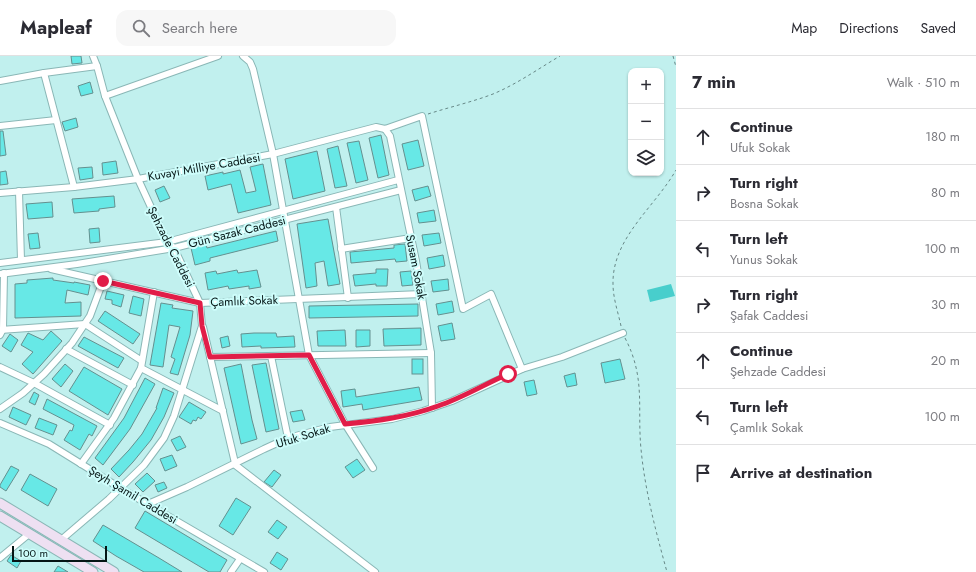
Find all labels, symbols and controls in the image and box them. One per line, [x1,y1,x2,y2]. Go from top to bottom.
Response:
search box [116,10,396,46]
text: Mapleaf [20,14,92,41]
icon: search [130,17,152,39]
text: Search here [162,17,238,39]
text: Map [791,18,817,38]
text: Directions [839,18,899,38]
text: Saved [921,18,956,38]
map controls [628,68,664,176]
button: + [628,68,664,104]
text: 7 min [692,70,736,94]
text: Walk · 510 m [887,73,960,92]
button: − [628,104,664,140]
text: Continue [730,116,793,138]
icon: ahead [692,126,714,148]
text: 180 m [925,127,960,146]
text: Ufuk Sokak [730,138,790,157]
button: layers [628,140,664,176]
street label: Kuvayi Milliye Caddesi [146,148,262,186]
text: Turn right [730,172,798,194]
icon: right [692,182,714,204]
text: 80 m [931,183,960,202]
text: Bosna Sokak [730,194,798,213]
street label: Şehzade Caddesi [143,203,199,291]
street label: Gün Sazak Caddesi [186,211,288,253]
text: Turn left [730,228,788,250]
street label: Susam Sokak [401,233,431,302]
icon: left [692,238,714,260]
text: 100 m [925,239,960,258]
text: Yunus Sokak [730,250,798,269]
route end [94,272,112,290]
text: Turn right [730,284,798,306]
street label: Çamlık Sokak [210,291,279,311]
icon: right [692,294,714,316]
text: 30 m [931,295,960,314]
text: Şafak Caddesi [730,306,808,325]
text: Continue [730,340,793,362]
icon: ahead [692,350,714,372]
text: 20 m [931,351,960,370]
text: Şehzade Caddesi [730,362,826,381]
route start [499,365,517,383]
text: Turn left [730,396,788,418]
icon: left [692,406,714,428]
text: 100 m [925,407,960,426]
text: Çamlık Sokak [730,418,803,437]
street label: Ufuk Sokak [274,419,333,453]
street label: Şeyh Şamil Caddesi [85,461,181,529]
icon: arrive [692,462,714,484]
text: Arrive at destination [730,462,872,484]
scale bar [12,544,107,563]
text: 100 m [18,545,48,561]

